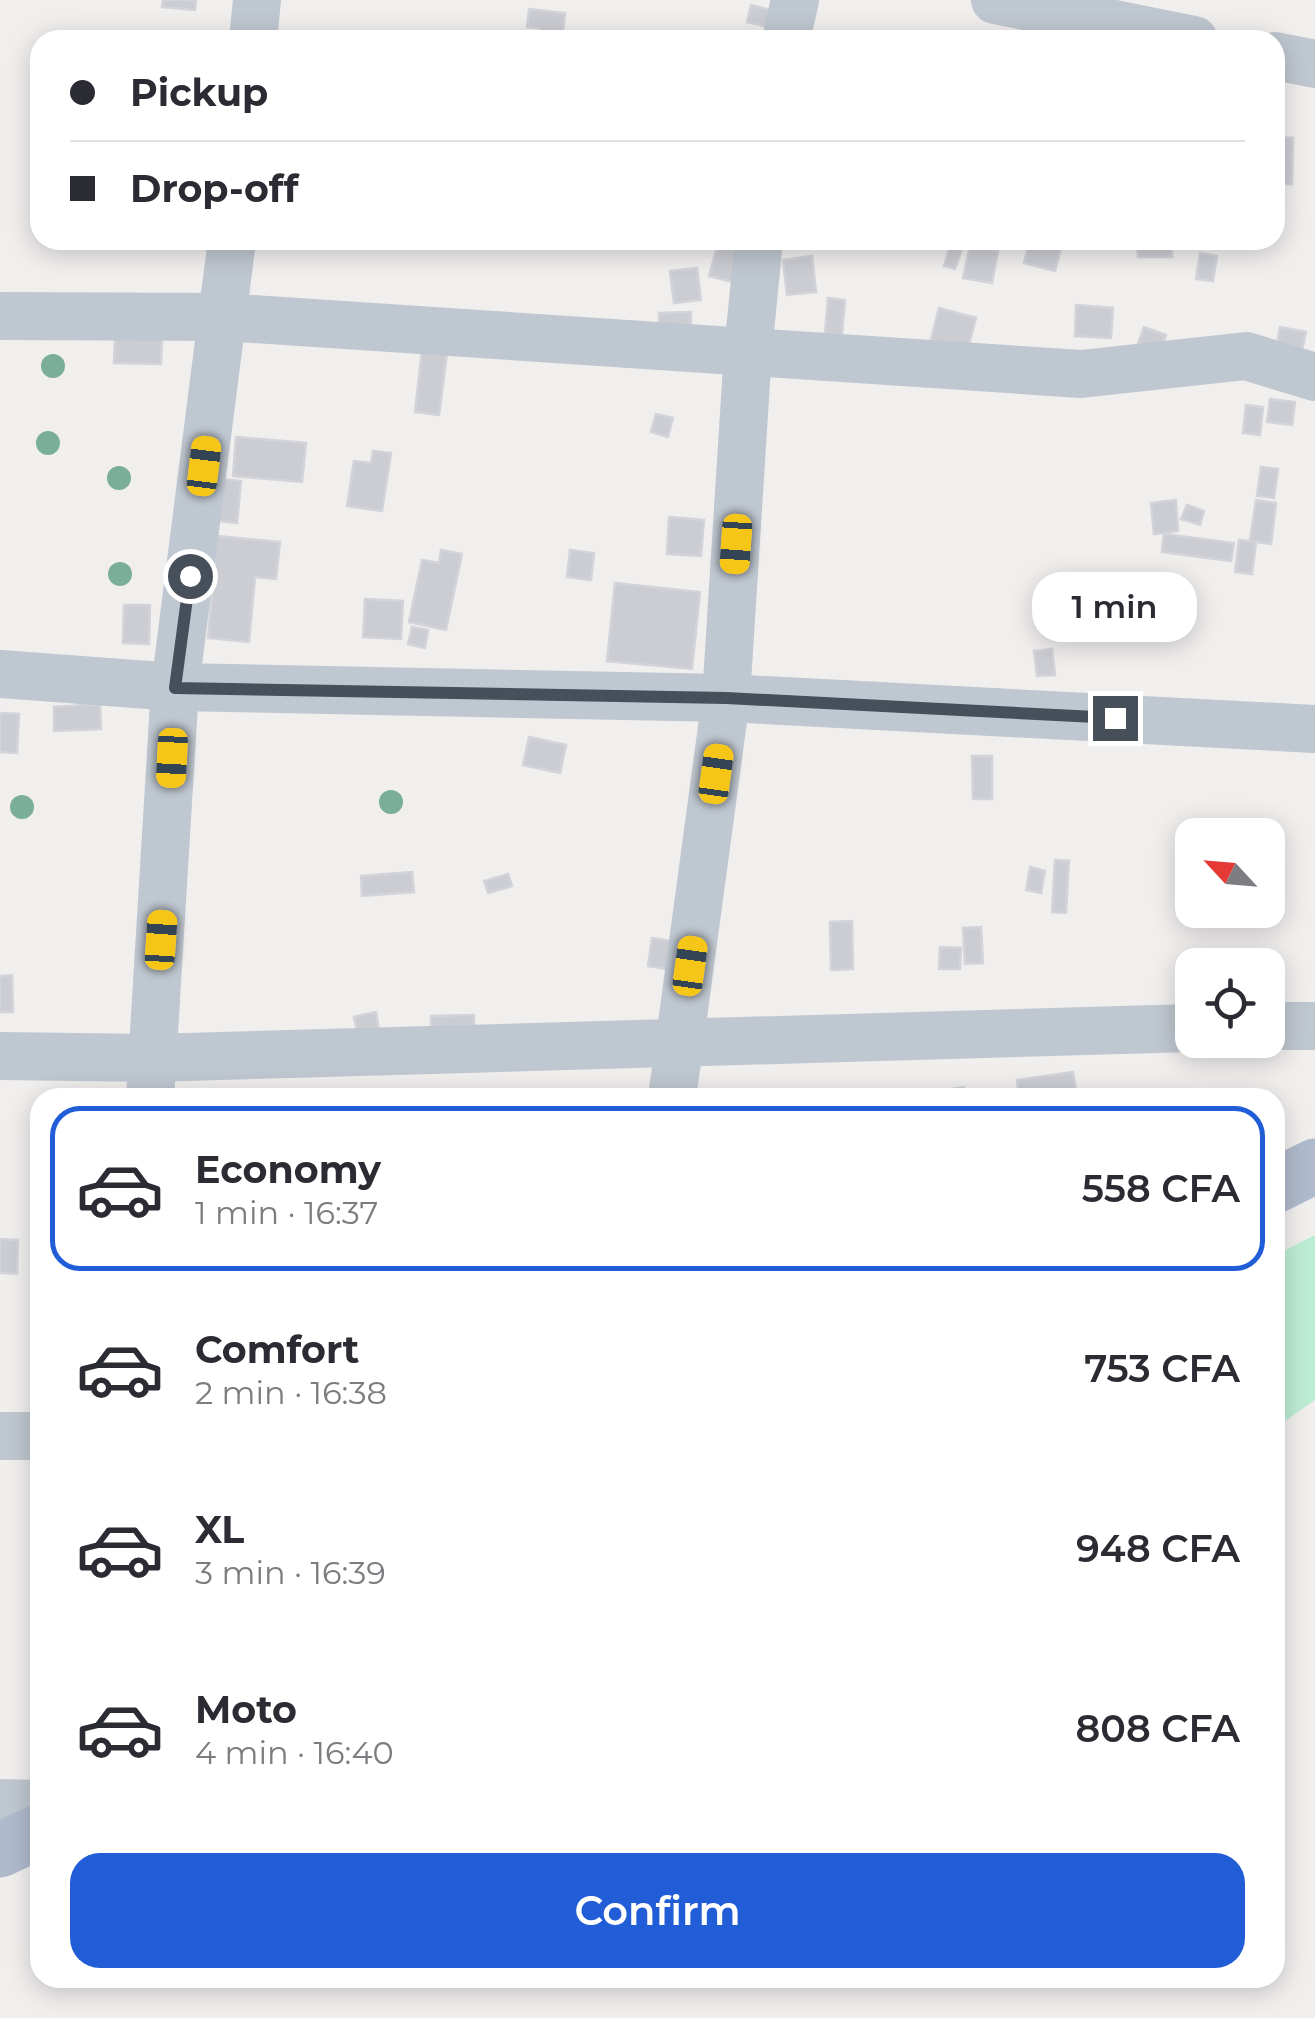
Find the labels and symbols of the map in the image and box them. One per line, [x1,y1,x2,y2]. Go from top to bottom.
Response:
car [185,434,223,498]
car [719,513,753,575]
route start [168,554,213,599]
callout: 1 min [1032,573,1198,643]
route end [1093,696,1138,741]
car [155,727,189,789]
car [697,742,735,806]
north arrow [1175,818,1285,928]
car [144,909,178,971]
car [671,934,709,998]

